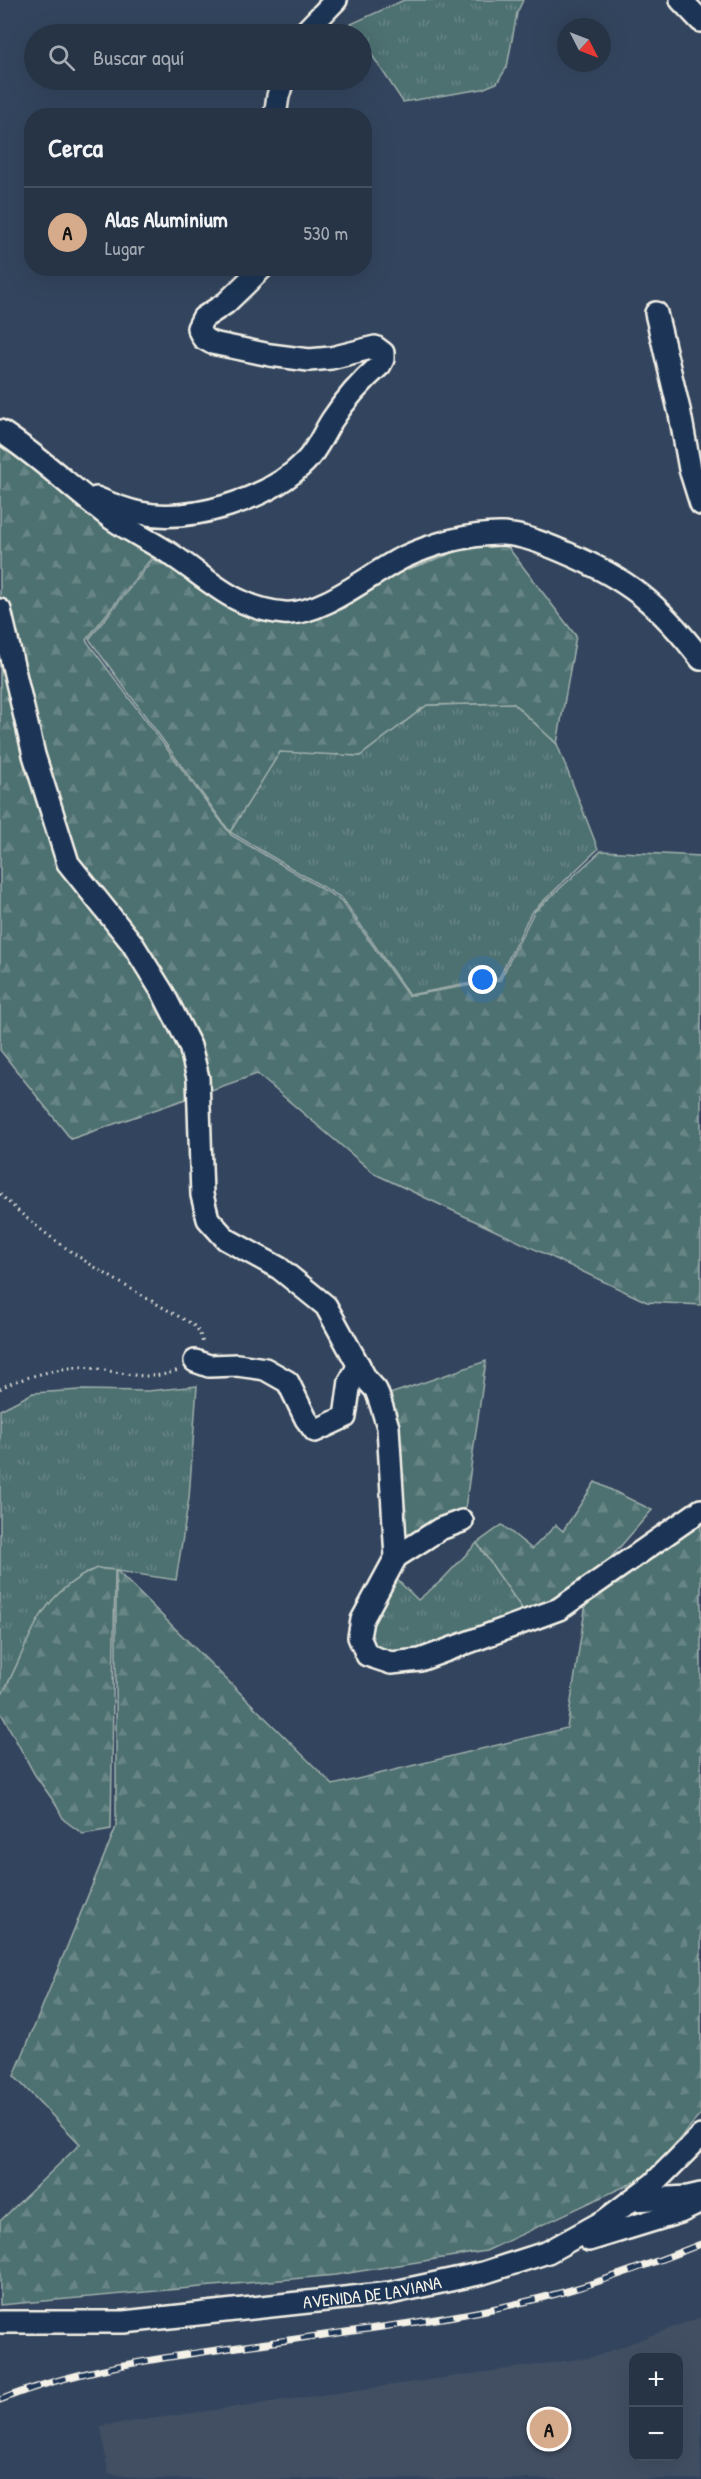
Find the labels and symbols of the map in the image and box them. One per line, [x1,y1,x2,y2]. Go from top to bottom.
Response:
north arrow [557,18,611,72]
your location [468,965,497,994]
street label: AVENIDA DE LAVIANA [302,2269,444,2314]
pin: A [530,2406,568,2452]

